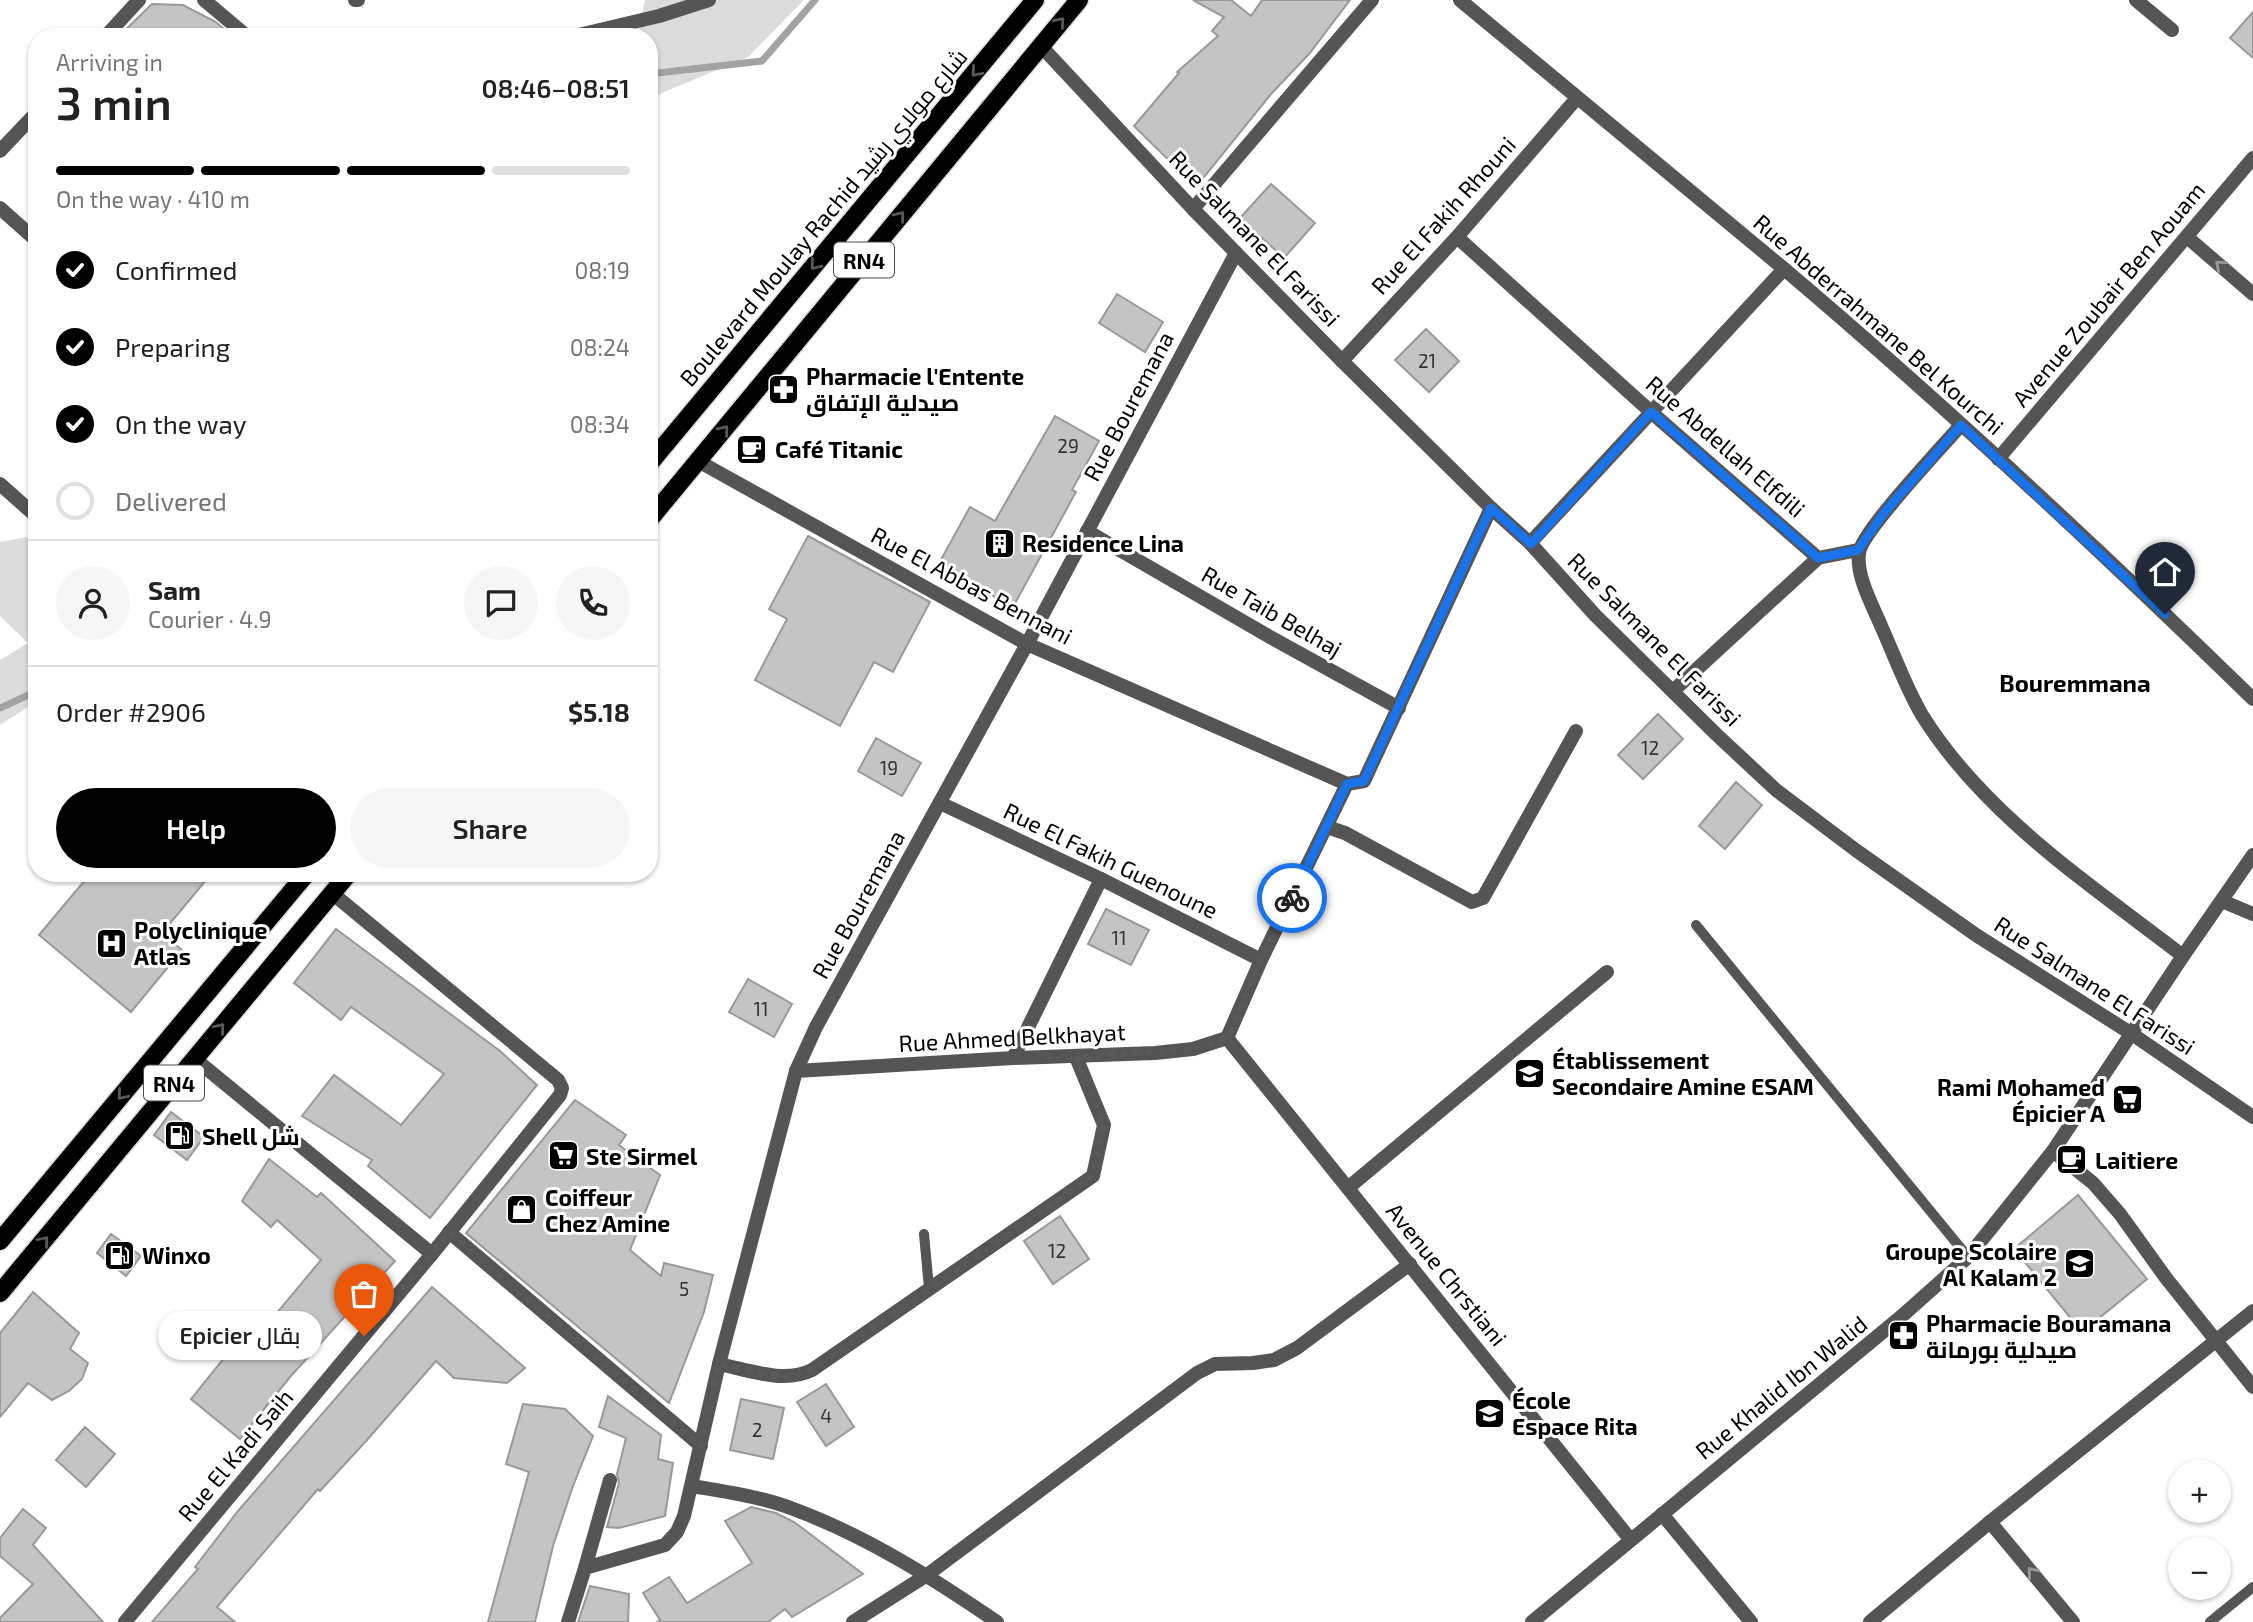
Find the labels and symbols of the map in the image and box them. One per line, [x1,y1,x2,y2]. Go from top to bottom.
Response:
one-way arrow [1052,17,1064,30]
street label: Boulevard Moulay Rachid شارع مولاي رشيد [673,43,976,395]
one-way arrow [972,63,984,76]
street label: Rue El Fakih Rhouni [1365,130,1521,300]
street label: Rue Salmane El Farissi [1164,144,1346,332]
street label: Avenue Zoubair Ben Aouam [2006,176,2210,412]
street label: Rue Abderrahmane Bel Kourchi [1748,208,2010,440]
one-way arrow [891,211,904,224]
road number: RN4 [834,243,894,278]
one-way arrow [811,257,823,270]
one-way arrow [2215,261,2228,273]
street label: Rue Bouremana [1077,326,1179,486]
house number: 21 [1418,349,1436,372]
place label: Pharmacie l'Entente صيدلية الإتفاق [806,362,1024,418]
street label: Rue Abdellah Elfdili [1641,369,1811,523]
pharmacy icon: Pharmacie l'Entente صيدلية الإتفاق [766,372,800,406]
one-way arrow [716,425,728,438]
cafe icon: Café Titanic [735,432,769,466]
house number: 29 [1057,434,1079,457]
place label: Café Titanic [775,435,903,463]
street label: Rue El Abbas Bennani [867,520,1077,650]
building icon: Residence Lina [982,526,1016,560]
place label: Residence Lina [1022,529,1184,557]
pin [2135,542,2195,614]
street label: Rue Salmane El Farissi [1563,547,1747,731]
street label: Rue Taib Belhaj [1197,560,1347,662]
district label: Bouremmana [1999,668,2151,697]
house number: 12 [1641,736,1659,759]
house number: 19 [880,756,898,779]
street label: Rue El Fakih Guenoune [999,796,1223,924]
street label: Rue Bouremana [806,825,910,983]
courier [1257,863,1327,933]
street label: Rue Salmane El Farissi [1989,910,2201,1060]
place label: Polyclinique Atlas [134,916,268,970]
hospital icon: Polyclinique Atlas [94,926,128,960]
house number: 11 [1111,926,1127,949]
house number: 11 [753,997,769,1020]
street label: Rue Ahmed Belkhayat [898,1017,1126,1057]
one-way arrow [212,1024,224,1037]
place label: Établissement Secondaire Amine ESAM [1552,1046,1814,1100]
school or university icon: Établissement Secondaire Amine ESAM [1512,1056,1546,1090]
road number: RN4 [144,1066,204,1100]
place label: Rami Mohamed Épicier A [1937,1073,2105,1127]
supermarket icon: Rami Mohamed Épicier A [2111,1083,2145,1117]
one-way arrow [118,1088,131,1100]
fuel station icon: Shell شل [162,1119,196,1153]
place label: Shell شل [202,1122,300,1151]
supermarket icon: Ste Sirmel [546,1139,580,1173]
place label: Ste Sirmel [586,1142,698,1170]
cafe icon: Laitiere [2055,1143,2089,1177]
place label: Laitiere [2095,1146,2178,1174]
place label: Coiffeur Chez Amine [545,1183,670,1237]
shop icon: Coiffeur Chez Amine [505,1193,539,1227]
street label: Avenue Chrstiani [1381,1197,1513,1351]
one-way arrow [35,1236,48,1248]
place label: Groupe Scolaire Al Kalam 2 [1885,1237,2057,1291]
fuel station icon: Winxo [102,1238,136,1272]
house number: 12 [1048,1239,1066,1262]
place label: Winxo [142,1241,211,1269]
school or university icon: Groupe Scolaire Al Kalam 2 [2063,1247,2097,1281]
pin [334,1264,394,1336]
house number: 5 [679,1277,689,1300]
street label: Rue Khalid Ibn Walid [1690,1309,1872,1465]
place label: Pharmacie Bouramana صيدلية بورمانة [1926,1309,2171,1364]
callout: Epicier بقال [158,1312,322,1360]
pharmacy icon: Pharmacie Bouramana صيدلية بورمانة [1886,1319,1920,1353]
street label: Rue El Kadi Saih [172,1383,298,1527]
place label: École Espace Rita [1512,1386,1638,1440]
school or university icon: École Espace Rita [1472,1396,1506,1430]
house number: 4 [820,1404,832,1427]
house number: 2 [752,1418,762,1441]
one-way arrow [2028,1567,2040,1580]

